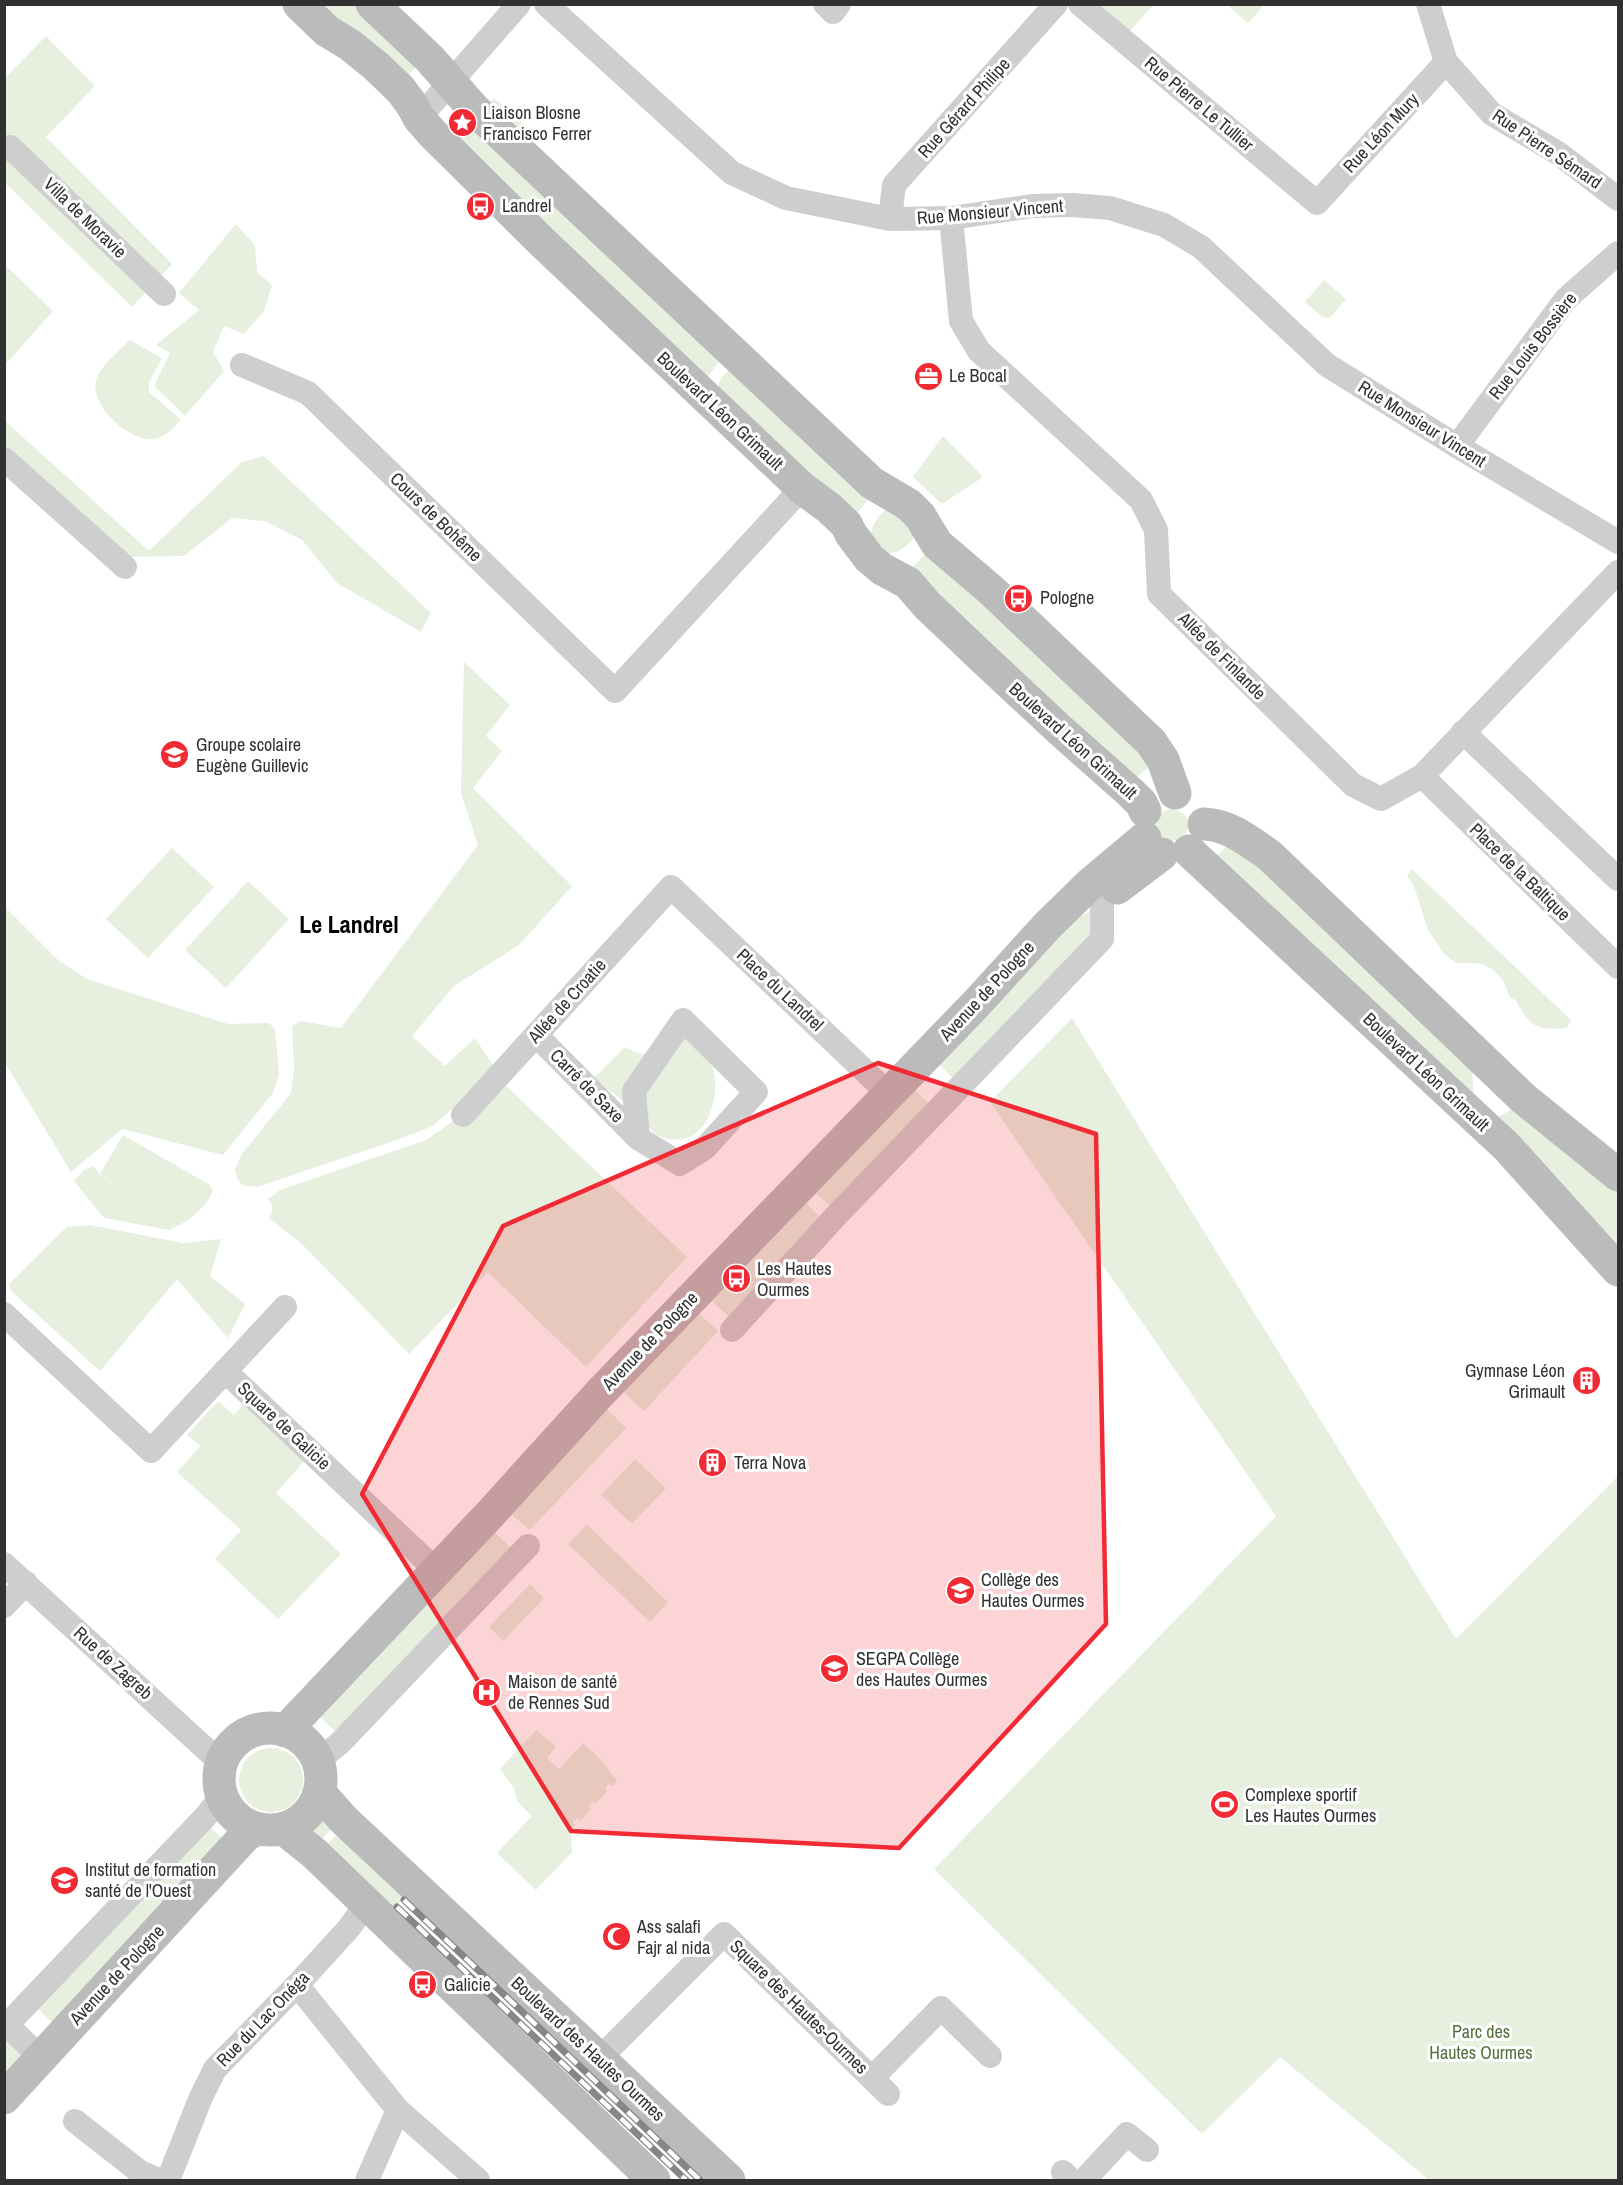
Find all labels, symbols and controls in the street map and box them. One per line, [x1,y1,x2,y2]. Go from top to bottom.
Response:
street label: Rue Pierre Le Tullier [1139,50,1259,157]
street label: Rue Gérard Philipe [912,52,1015,163]
street label: Rue Léon Mury [1337,87,1425,178]
place label: Liaison Blosne Francisco Ferrer [483,100,591,146]
street label: Rue Pierre Sémard [1488,103,1607,195]
place icon: Liaison Blosne Francisco Ferrer [446,107,478,139]
street label: Villa de Moravie [38,172,132,264]
bus stop icon: Landrel [465,190,497,222]
place label: Landrel [502,193,551,218]
street label: Rue Monsieur Vincent [916,193,1064,230]
street label: Rue Louis Bossière [1483,287,1582,404]
street label: Boulevard Léon Grimault [652,346,789,476]
office icon: Le Bocal [912,360,944,392]
place label: Le Bocal [949,363,1006,388]
street label: Rue Monsieur Vincent [1353,374,1491,473]
street label: Cours de Bohême [385,466,488,567]
bus stop icon: Pologne [1003,582,1035,614]
place label: Pologne [1040,585,1094,610]
street label: Allée de Finlande [1172,605,1272,705]
street label: Boulevard Léon Grimault [1004,676,1143,805]
place label: Groupe scolaire Eugène Guillevic [196,732,308,778]
school or university icon: Groupe scolaire Eugène Guillevic [159,739,191,771]
street label: Place de la Baltique [1464,817,1576,926]
district label: Le Landrel [299,908,399,940]
street label: Avenue de Pologne [933,935,1040,1047]
street label: Place du Landrel [731,943,829,1037]
street label: Allée de Croatie [521,953,611,1049]
street label: Boulevard Léon Grimault [1358,1007,1495,1137]
street label: Carré de Saxe [545,1043,630,1128]
place label: Les Hautes Ourmes [757,1256,832,1302]
bus stop icon: Les Hautes Ourmes [720,1263,752,1295]
street label: Avenue de Pologne [595,1286,703,1396]
place label: Gymnase Léon Grimault [1465,1358,1565,1404]
building icon: Gymnase Léon Grimault [1570,1365,1602,1397]
street label: Square de Galicie [232,1376,336,1475]
building icon: Terra Nova [697,1447,729,1479]
place label: Terra Nova [734,1450,806,1475]
place label: Collège des Hautes Ourmes [981,1567,1084,1613]
school or university icon: Collège des Hautes Ourmes [944,1574,976,1606]
street label: Rue de Zagreb [68,1620,158,1705]
place label: SEGPA Collège des Hautes Ourmes [856,1646,987,1692]
school or university icon: SEGPA Collège des Hautes Ourmes [819,1653,851,1685]
place label: Maison de santé de Rennes Sud [508,1669,617,1715]
hospital icon: Maison de santé de Rennes Sud [471,1676,503,1708]
place label: Complexe sportif Les Hautes Ourmes [1245,1782,1376,1828]
sports icon: Complexe sportif Les Hautes Ourmes [1208,1789,1240,1821]
place label: Institut de formation santé de l'Ouest [85,1857,216,1903]
school or university icon: Institut de formation santé de l'Ouest [48,1864,80,1896]
place label: Ass salafi Fajr al nida [636,1914,710,1960]
street label: Avenue de Pologne [63,1919,170,2031]
mosque icon: Ass salafi Fajr al nida [600,1921,632,1953]
street label: Square des Hautes-Ourmes [725,1934,874,2079]
street label: Rue du Lac Onéga [211,1965,315,2072]
bus stop icon: Galicie [407,1969,439,2001]
street label: Boulevard des Hautes Ourmes [506,1971,671,2127]
place label: Galicie [444,1972,491,1997]
park label: Parc des Hautes Ourmes [1429,2019,1533,2065]

